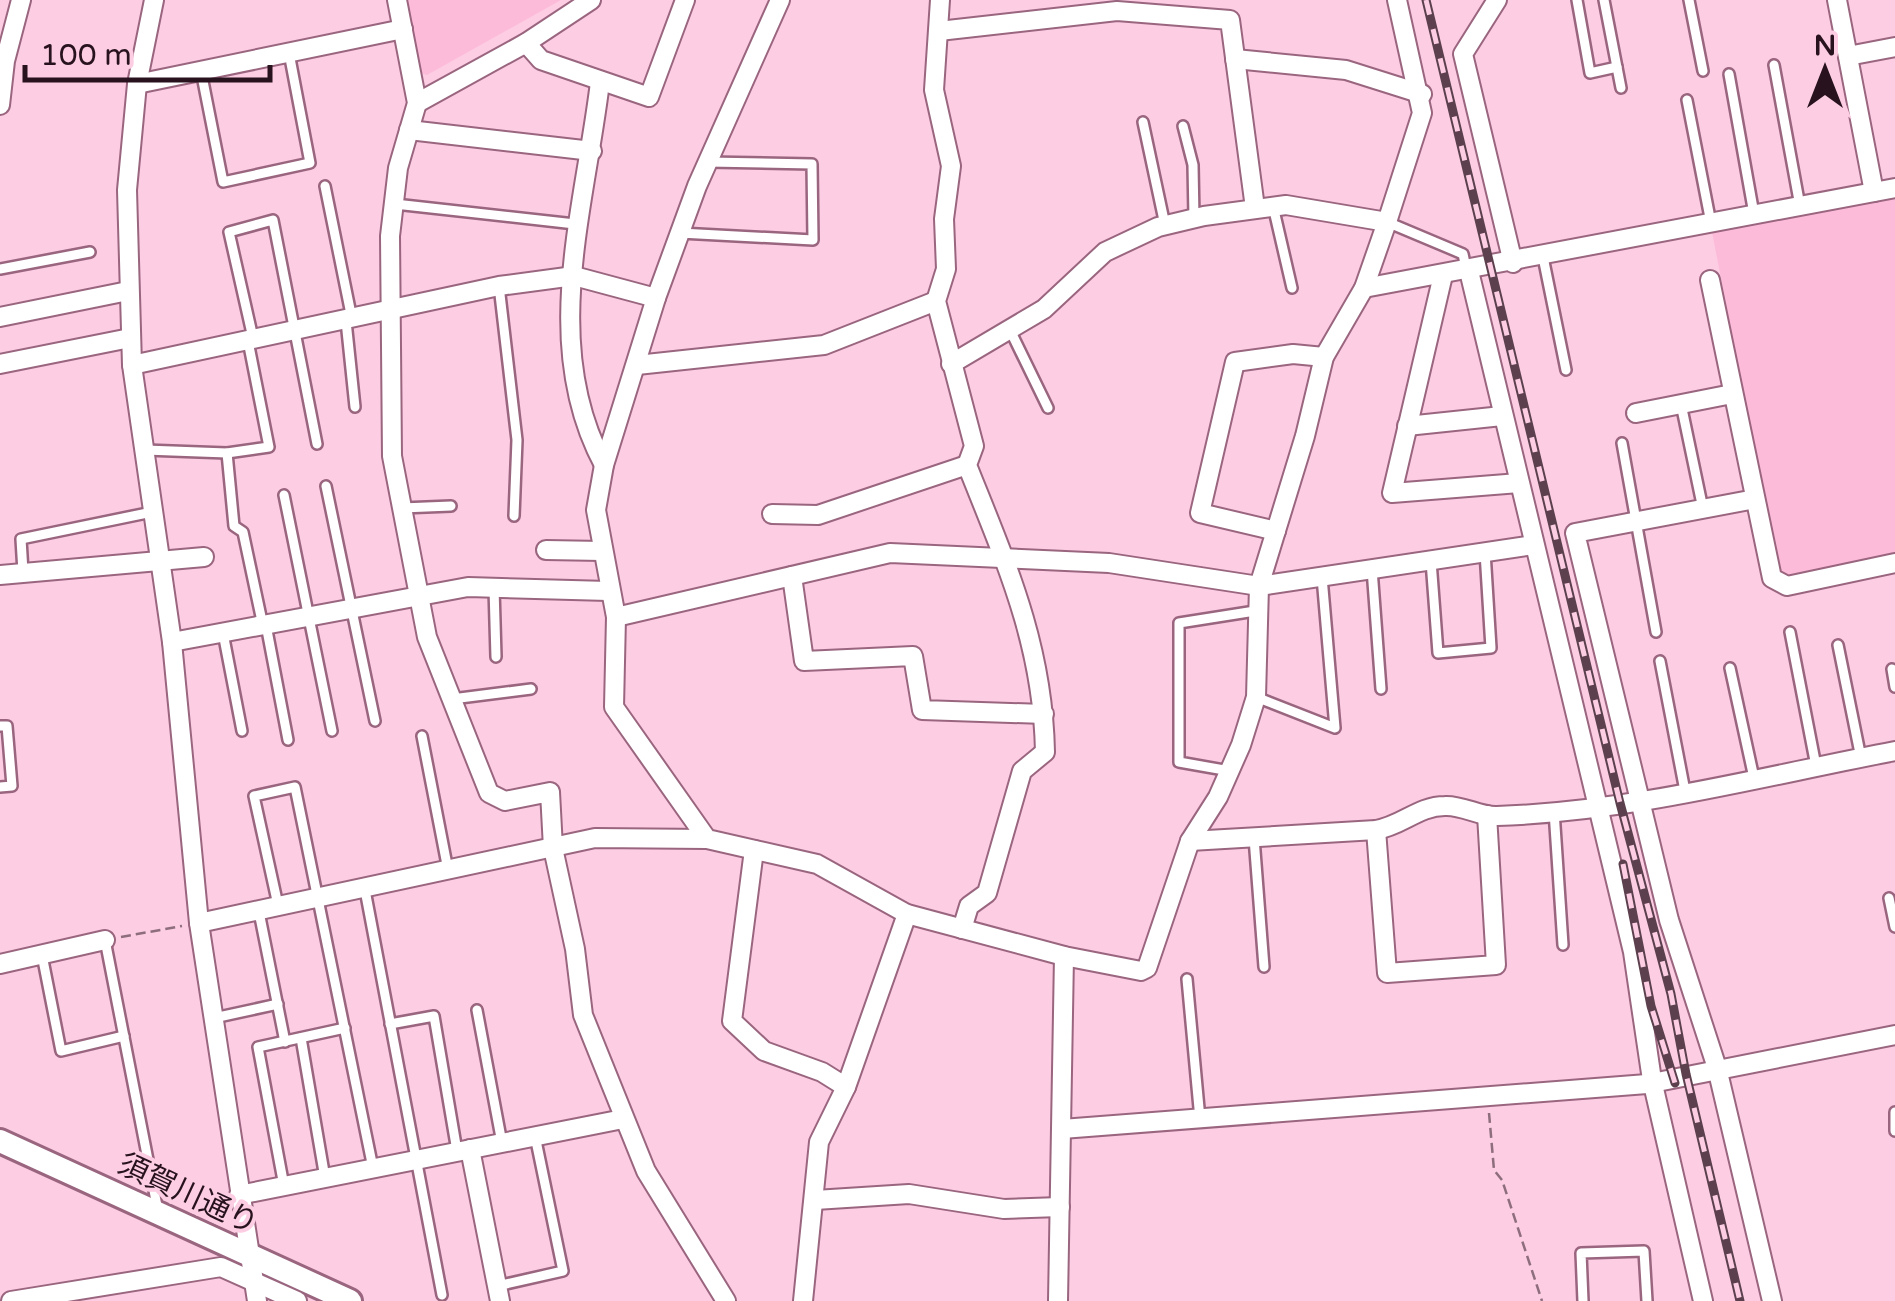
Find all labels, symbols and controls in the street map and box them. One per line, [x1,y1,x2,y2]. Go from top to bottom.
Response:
scale bar [25,20,270,82]
north arrow [1775,20,1875,120]
text: N [1814,29,1836,63]
text: 100 m [40,37,132,74]
street label: 須賀川通り [112,1146,264,1242]

